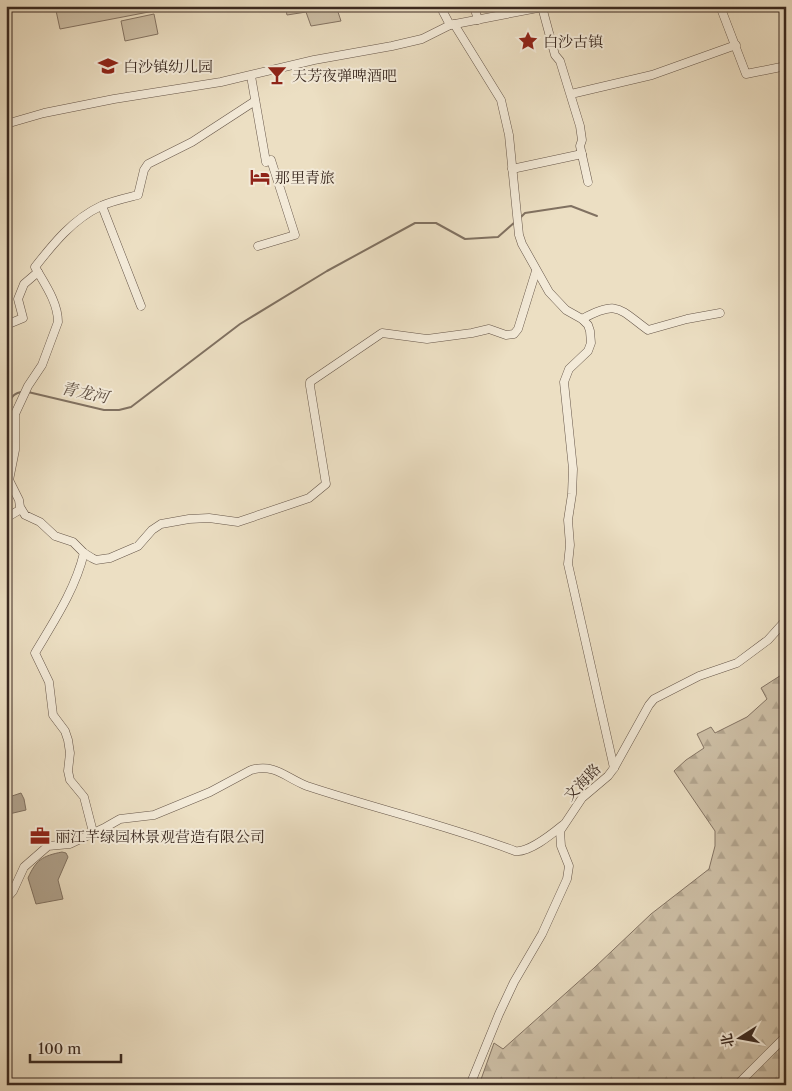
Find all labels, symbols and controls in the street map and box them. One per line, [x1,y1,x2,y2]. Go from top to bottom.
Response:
place icon: 白沙古镇 [517,30,539,52]
place label: 白沙古镇 [543,32,603,51]
school or university icon: 白沙镇幼儿园 [97,55,119,77]
place label: 白沙镇幼儿园 [123,57,213,76]
bar icon: 天芳夜弹啤酒吧 [266,64,288,86]
place label: 天芳夜弹啤酒吧 [292,66,397,85]
hotel icon: 那里青旅 [249,166,271,188]
place label: 那里青旅 [275,168,335,187]
water label: 青龙河 [59,377,113,407]
street label: 文海路 [560,759,604,805]
office icon: 丽江芊绿园林景观营造有限公司 [29,825,51,847]
place label: 丽江芊绿园林景观营造有限公司 [55,827,265,846]
north arrow [714,1014,764,1064]
scale bar [30,1031,121,1063]
text: 北 [717,1032,737,1049]
text: 100 m [38,1039,81,1058]

